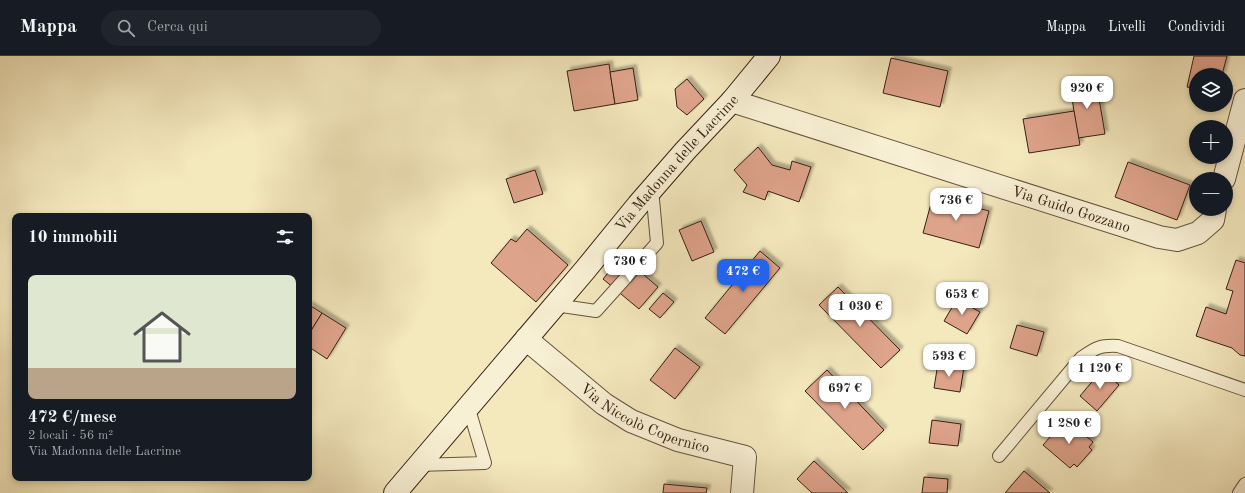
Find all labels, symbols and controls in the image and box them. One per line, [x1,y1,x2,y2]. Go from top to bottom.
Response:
search box [101,10,381,46]
icon: search [115,17,137,39]
text: Mappa [20,18,77,37]
text: Cerca qui [147,20,208,35]
text: Mappa [1046,20,1086,34]
text: Livelli [1108,20,1146,34]
text: Condividi [1168,20,1225,34]
map controls [1189,68,1233,216]
button: layers [1189,68,1233,112]
pin: 920 € [1059,76,1115,110]
text: 920 € [1070,82,1104,95]
street label: Via Madonna delle Lacrime [614,93,742,235]
button: + [1189,120,1233,164]
button: − [1189,172,1233,216]
street label: Via Guido Gozzano [1010,185,1132,236]
pin: 736 € [928,188,984,222]
text: 736 € [939,194,973,207]
icon: filters [274,226,296,248]
text: 10 immobili [28,229,118,246]
pin: 730 € [602,249,658,283]
text: 730 € [613,255,647,268]
pin: 472 € [715,259,771,293]
text: 472 € [726,265,760,278]
pin: 653 € [934,282,990,316]
text: 653 € [945,288,979,301]
pin: 1 030 € [823,294,897,328]
text: 1 030 € [838,300,882,313]
icon: home [126,301,198,373]
pin: 593 € [921,344,977,378]
text: 593 € [932,350,966,363]
pin: 1 120 € [1063,356,1137,390]
text: 1 120 € [1078,362,1122,375]
pin: 697 € [817,376,873,410]
street label: Via Niccolò Copernico [577,381,711,457]
text: 697 € [828,382,862,395]
text: 472 €/mese [28,409,117,426]
pin: 1 280 € [1032,411,1106,445]
text: 1 280 € [1047,417,1091,430]
text: 2 locali · 56 m² [28,429,113,442]
text: Via Madonna delle Lacrime [28,445,181,458]

